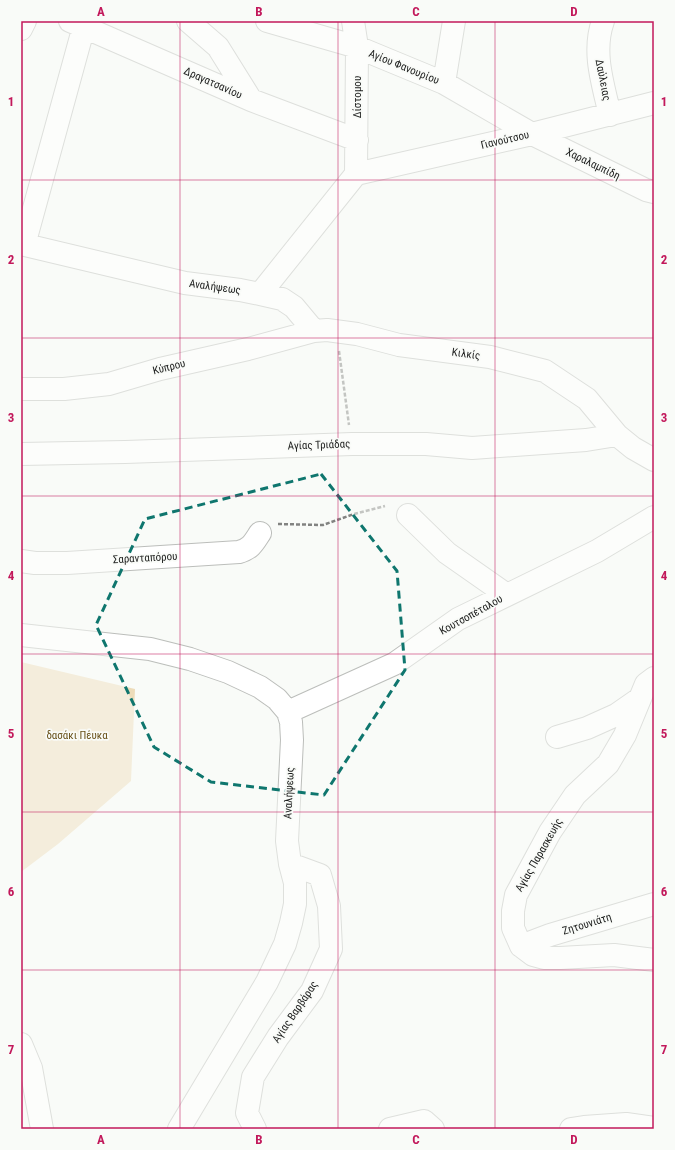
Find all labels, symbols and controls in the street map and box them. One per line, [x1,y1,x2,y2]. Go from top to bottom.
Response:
text: A [97,4,105,19]
text: B [255,4,263,19]
text: C [412,4,420,19]
text: D [570,4,578,19]
street label: Αγίου Φανουρίου [367,47,441,87]
street label: Δαύλειας [593,58,613,102]
street label: Δραγατσανίου [182,64,244,102]
street label: Δίστομου [351,76,364,118]
text: 1 [8,94,14,109]
text: 1 [661,94,667,109]
street label: Γιανούτσου [480,128,530,152]
street label: Χαραλαμπίδη [564,145,622,183]
text: 2 [8,252,15,267]
text: 2 [661,252,668,267]
street label: Αναλήψεως [188,277,242,297]
street label: Κιλκίς [451,346,481,362]
street label: Κύπρου [151,357,187,377]
text: 3 [8,410,14,425]
text: 3 [661,410,667,425]
street label: Αγίας Τριάδας [287,437,351,453]
street label: Σαρανταπόρου [112,550,178,566]
text: 4 [8,568,15,583]
text: 4 [661,568,668,583]
street label: Κουτσοπέταλου [437,592,505,638]
text: 5 [8,726,15,741]
text: 5 [661,726,668,741]
park label: δασάκι Πέυκα [46,729,108,742]
street label: Αναλήψεως [281,767,297,819]
street label: Αγίας Παρασκευής [513,816,565,894]
text: 6 [8,884,15,899]
text: 6 [661,884,668,899]
street label: Ζητουνιάτη [561,910,613,938]
street label: Αγίας Βαρβάρας [270,979,320,1045]
text: 7 [8,1042,15,1057]
text: 7 [661,1042,668,1057]
text: A [97,1132,105,1147]
text: B [255,1132,263,1147]
text: C [412,1132,420,1147]
text: D [570,1132,578,1147]

